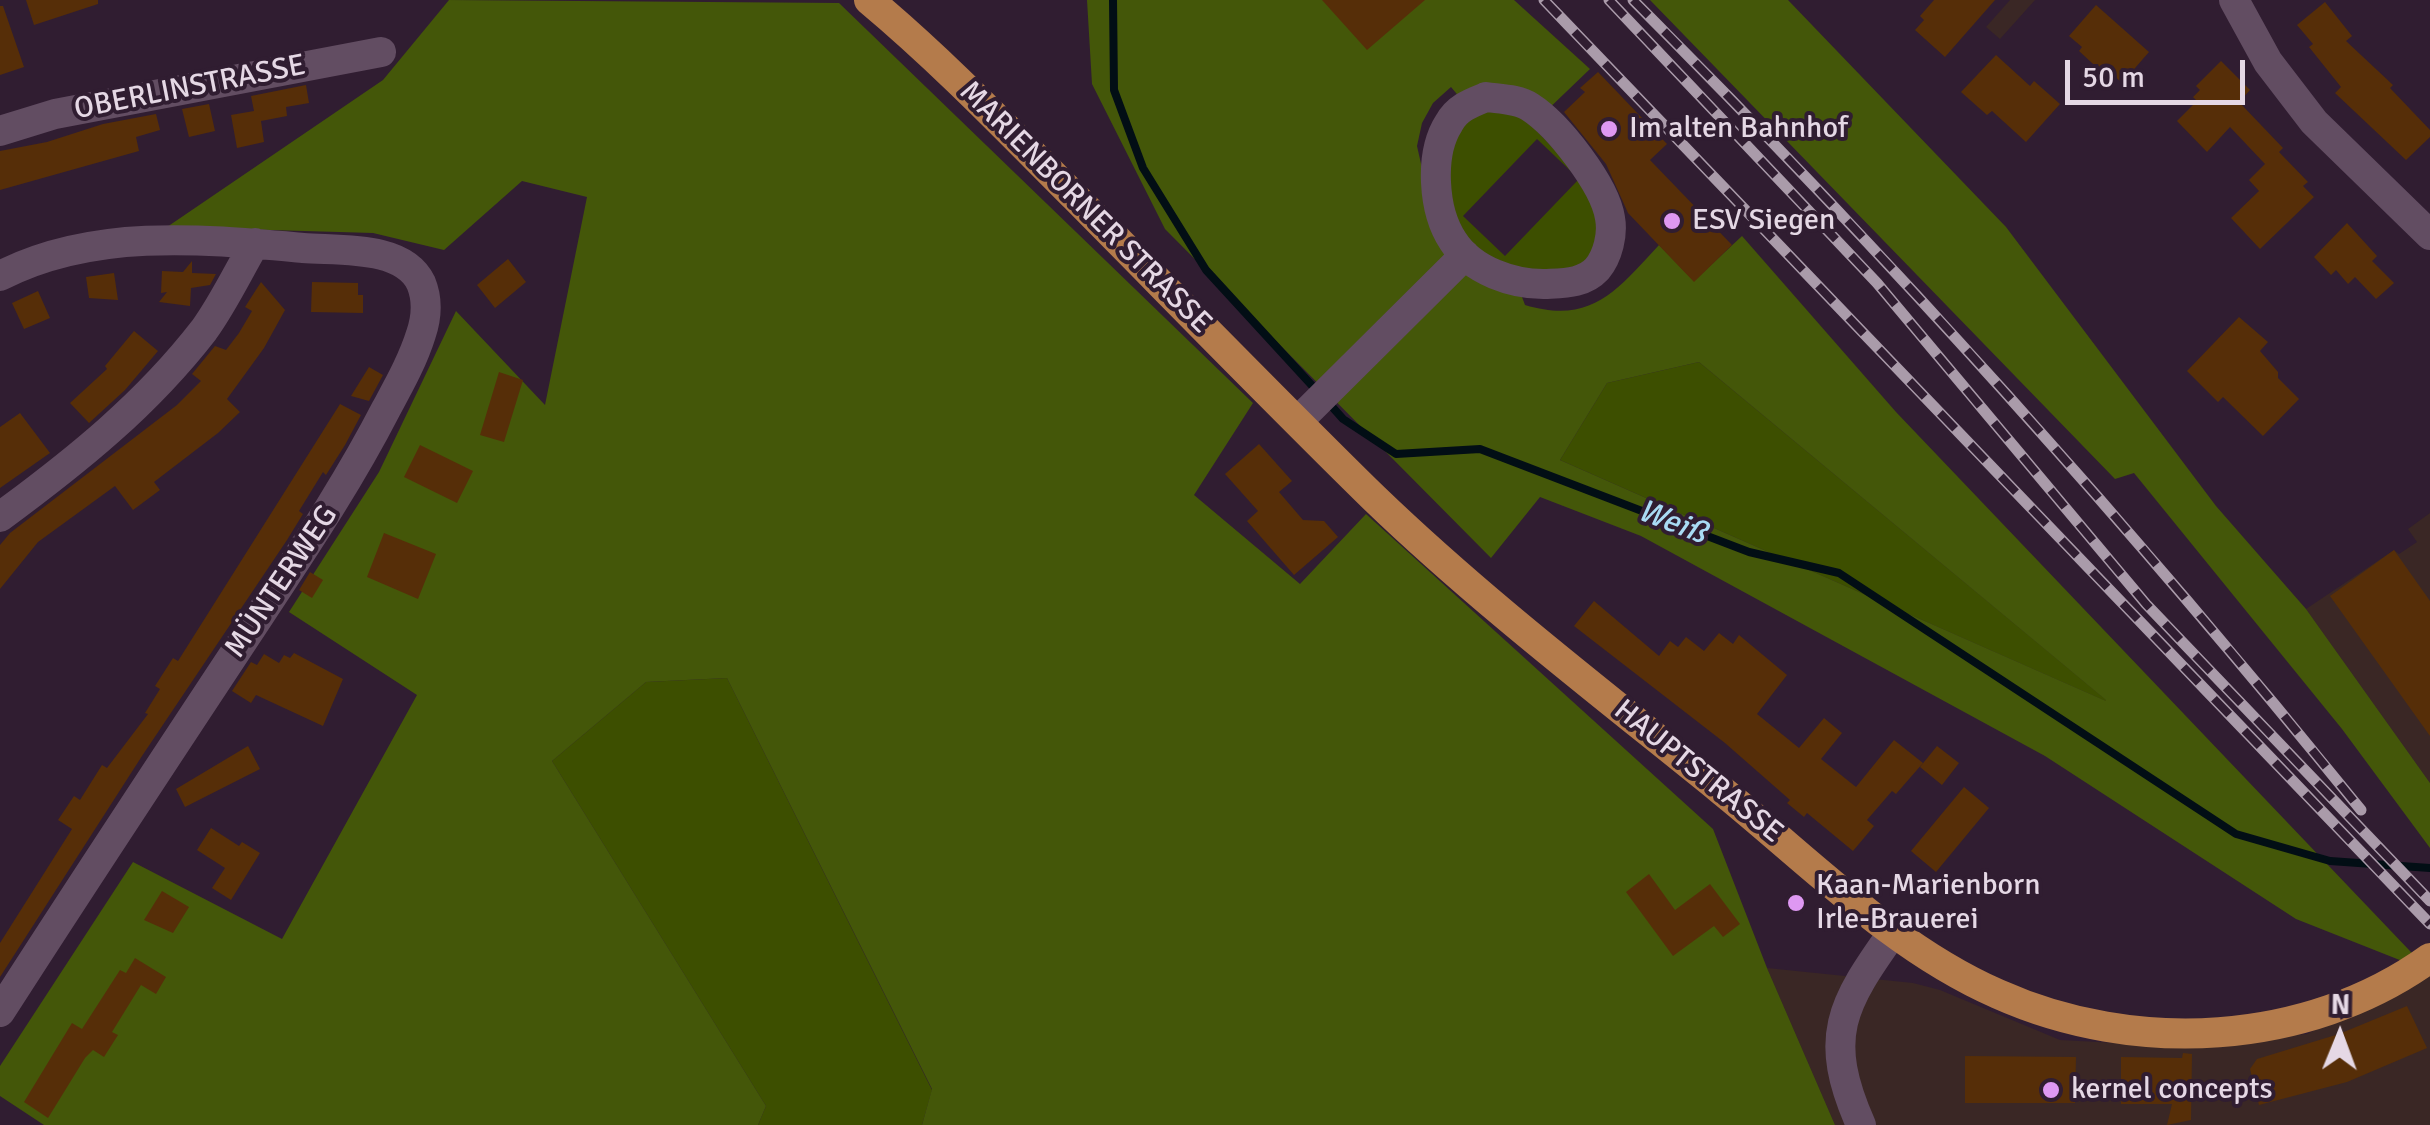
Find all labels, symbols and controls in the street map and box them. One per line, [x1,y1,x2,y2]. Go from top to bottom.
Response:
scale bar [2070,40,2250,102]
street label: OBERLINSTRASSE [71,48,309,128]
text: 50 m [2082,59,2145,96]
street label: MARIENBORNER STRASSE [951,74,1219,342]
place label: Im alten Bahnhof [1629,111,1848,147]
marker: Im alten Bahnhof [1598,118,1620,140]
place label: ESV Siegen [1692,203,1835,239]
marker: ESV Siegen [1661,210,1683,232]
water label: Weiß [1632,492,1712,554]
street label: MÜNTERWEG [218,499,346,665]
street label: HAUPTSTRASSE [1606,693,1790,851]
place label: Kaan-Marienborn Irle-Brauerei [1816,868,2040,938]
marker: Kaan-Marienborn Irle-Brauerei [1785,892,1807,914]
north arrow [2290,985,2390,1085]
text: N [2330,988,2351,1022]
place label: kernel concepts [2071,1072,2273,1108]
marker: kernel concepts [2040,1079,2062,1101]

